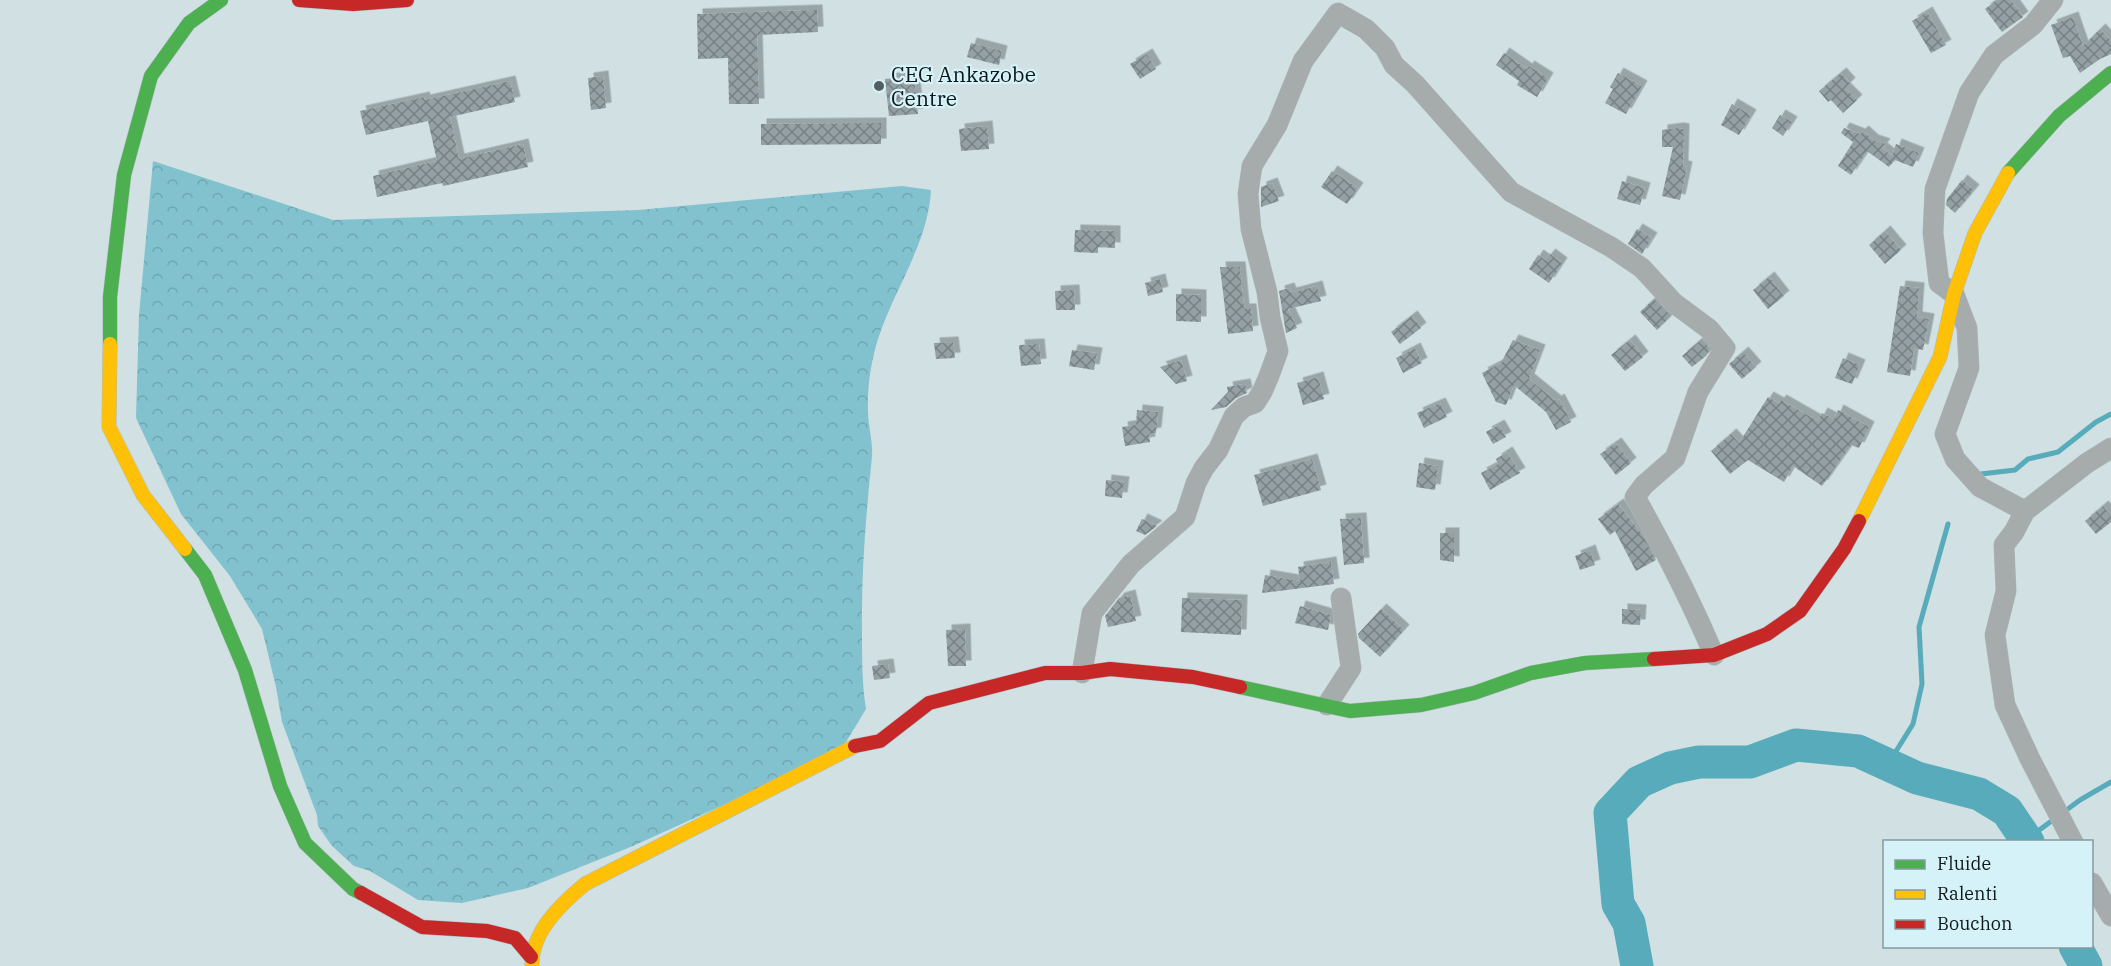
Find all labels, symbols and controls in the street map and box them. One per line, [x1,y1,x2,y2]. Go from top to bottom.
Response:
place label: CEG Ankazobe Centre [891,60,1036,112]
marker: CEG Ankazobe Centre [872,79,886,93]
legend [1883,840,2093,948]
text: Fluide [1937,852,1991,875]
text: Ralenti [1937,882,1998,905]
text: Bouchon [1937,912,2013,935]

